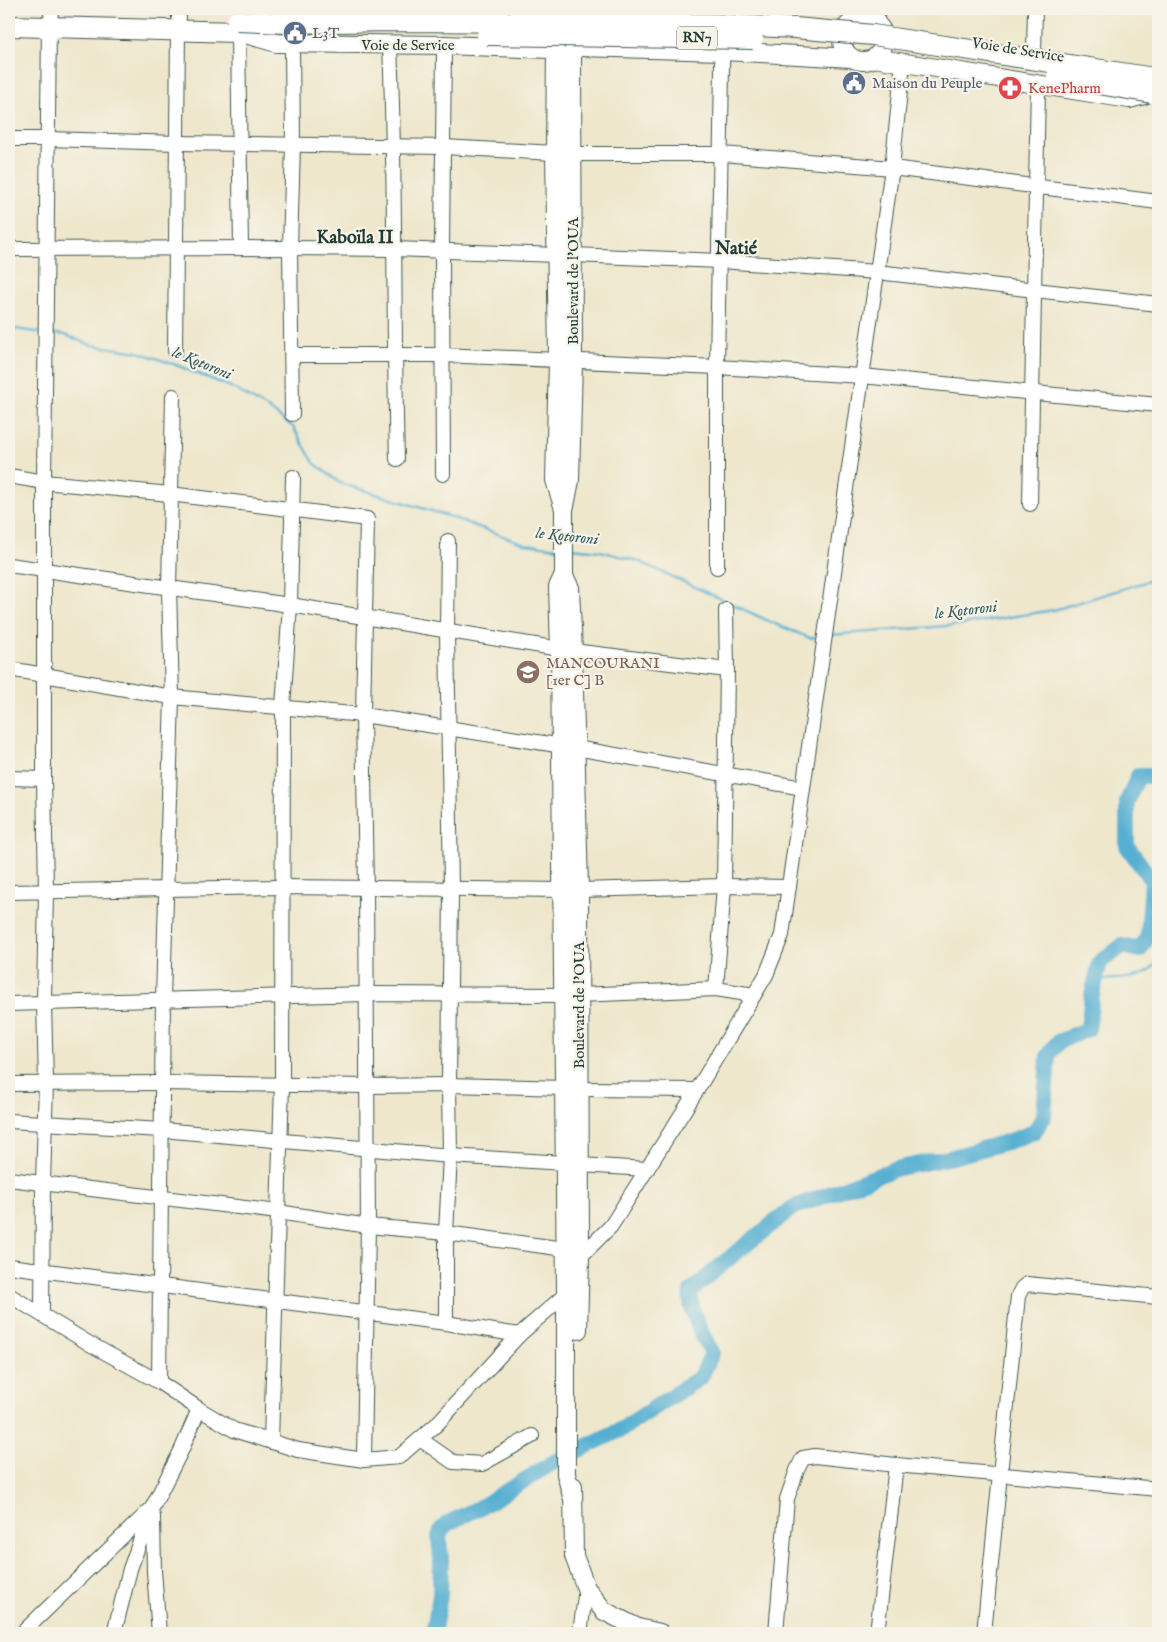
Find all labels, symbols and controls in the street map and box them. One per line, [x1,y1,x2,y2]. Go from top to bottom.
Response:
public building icon: L3T [282,20,308,46]
place label: L3T [312,24,339,43]
road number: RN7 [677,26,717,49]
street label: Voie de Service [969,33,1066,67]
street label: Voie de Service [360,36,455,55]
public building icon: Maison du Peuple [841,70,867,96]
place label: Maison du Peuple [872,74,982,93]
pharmacy icon: KenePharm [997,75,1023,101]
place label: KenePharm [1028,79,1101,98]
street label: Boulevard de l'OUA [564,216,583,345]
district label: Kaboïla II [317,227,394,250]
district label: Natié [714,238,758,261]
water label: le Kotoroni [169,343,236,386]
water label: le Kotoroni [535,524,601,550]
water label: le Kotoroni [934,597,1000,625]
place label: MANCOURANI [1er C] B [546,654,660,690]
school or university icon: MANCOURANI [1er C] B [515,659,541,685]
street label: Boulevard de l'OUA [570,940,589,1069]

